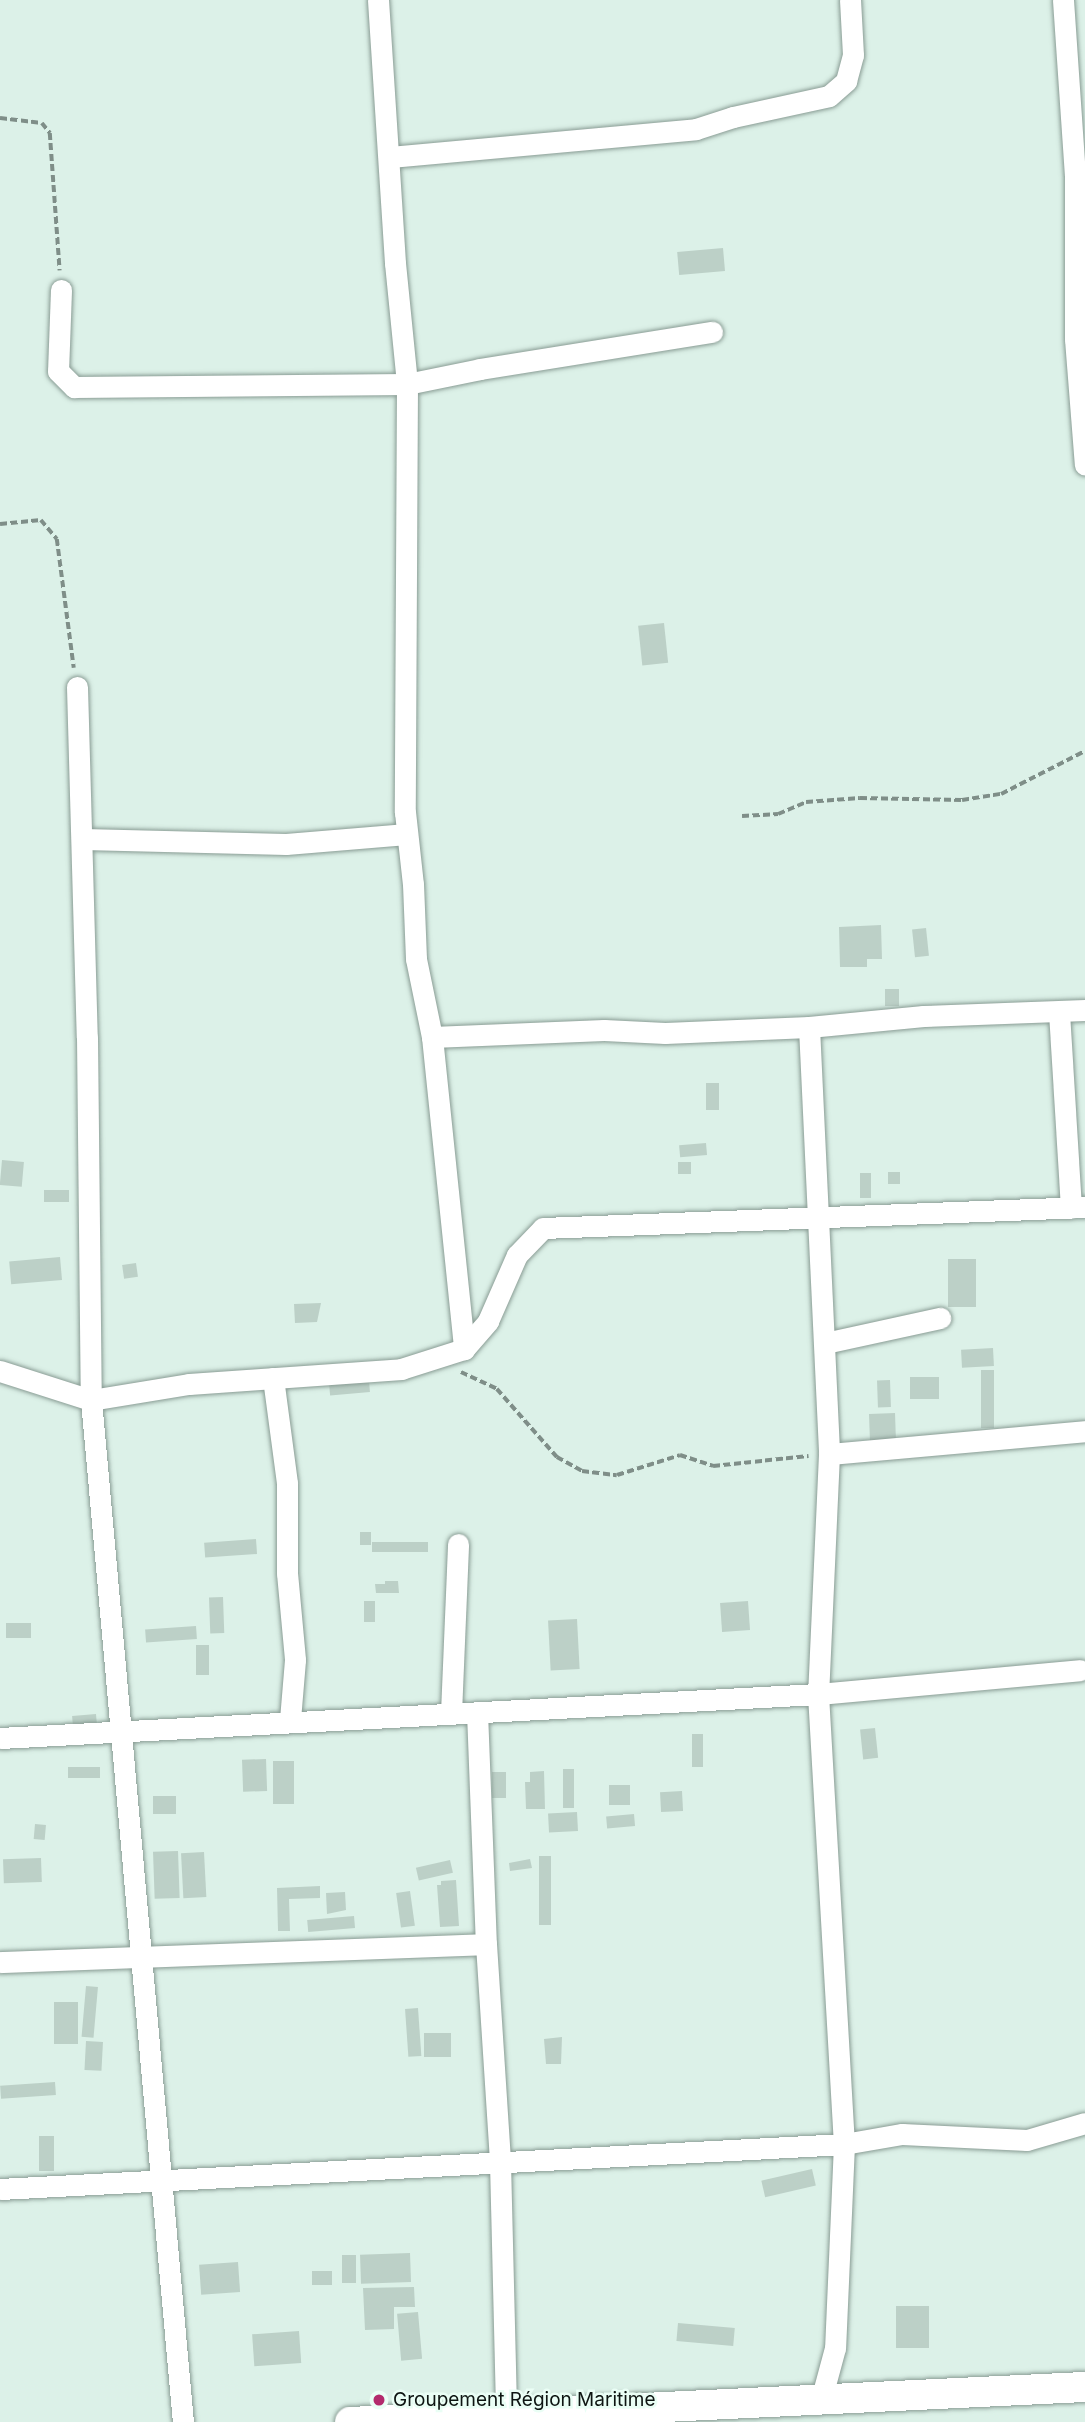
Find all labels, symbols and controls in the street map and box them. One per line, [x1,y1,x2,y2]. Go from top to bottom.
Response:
place label: Groupement Région Maritime [393,2389,656,2411]
marker: Groupement Région Maritime [371,2392,387,2408]

